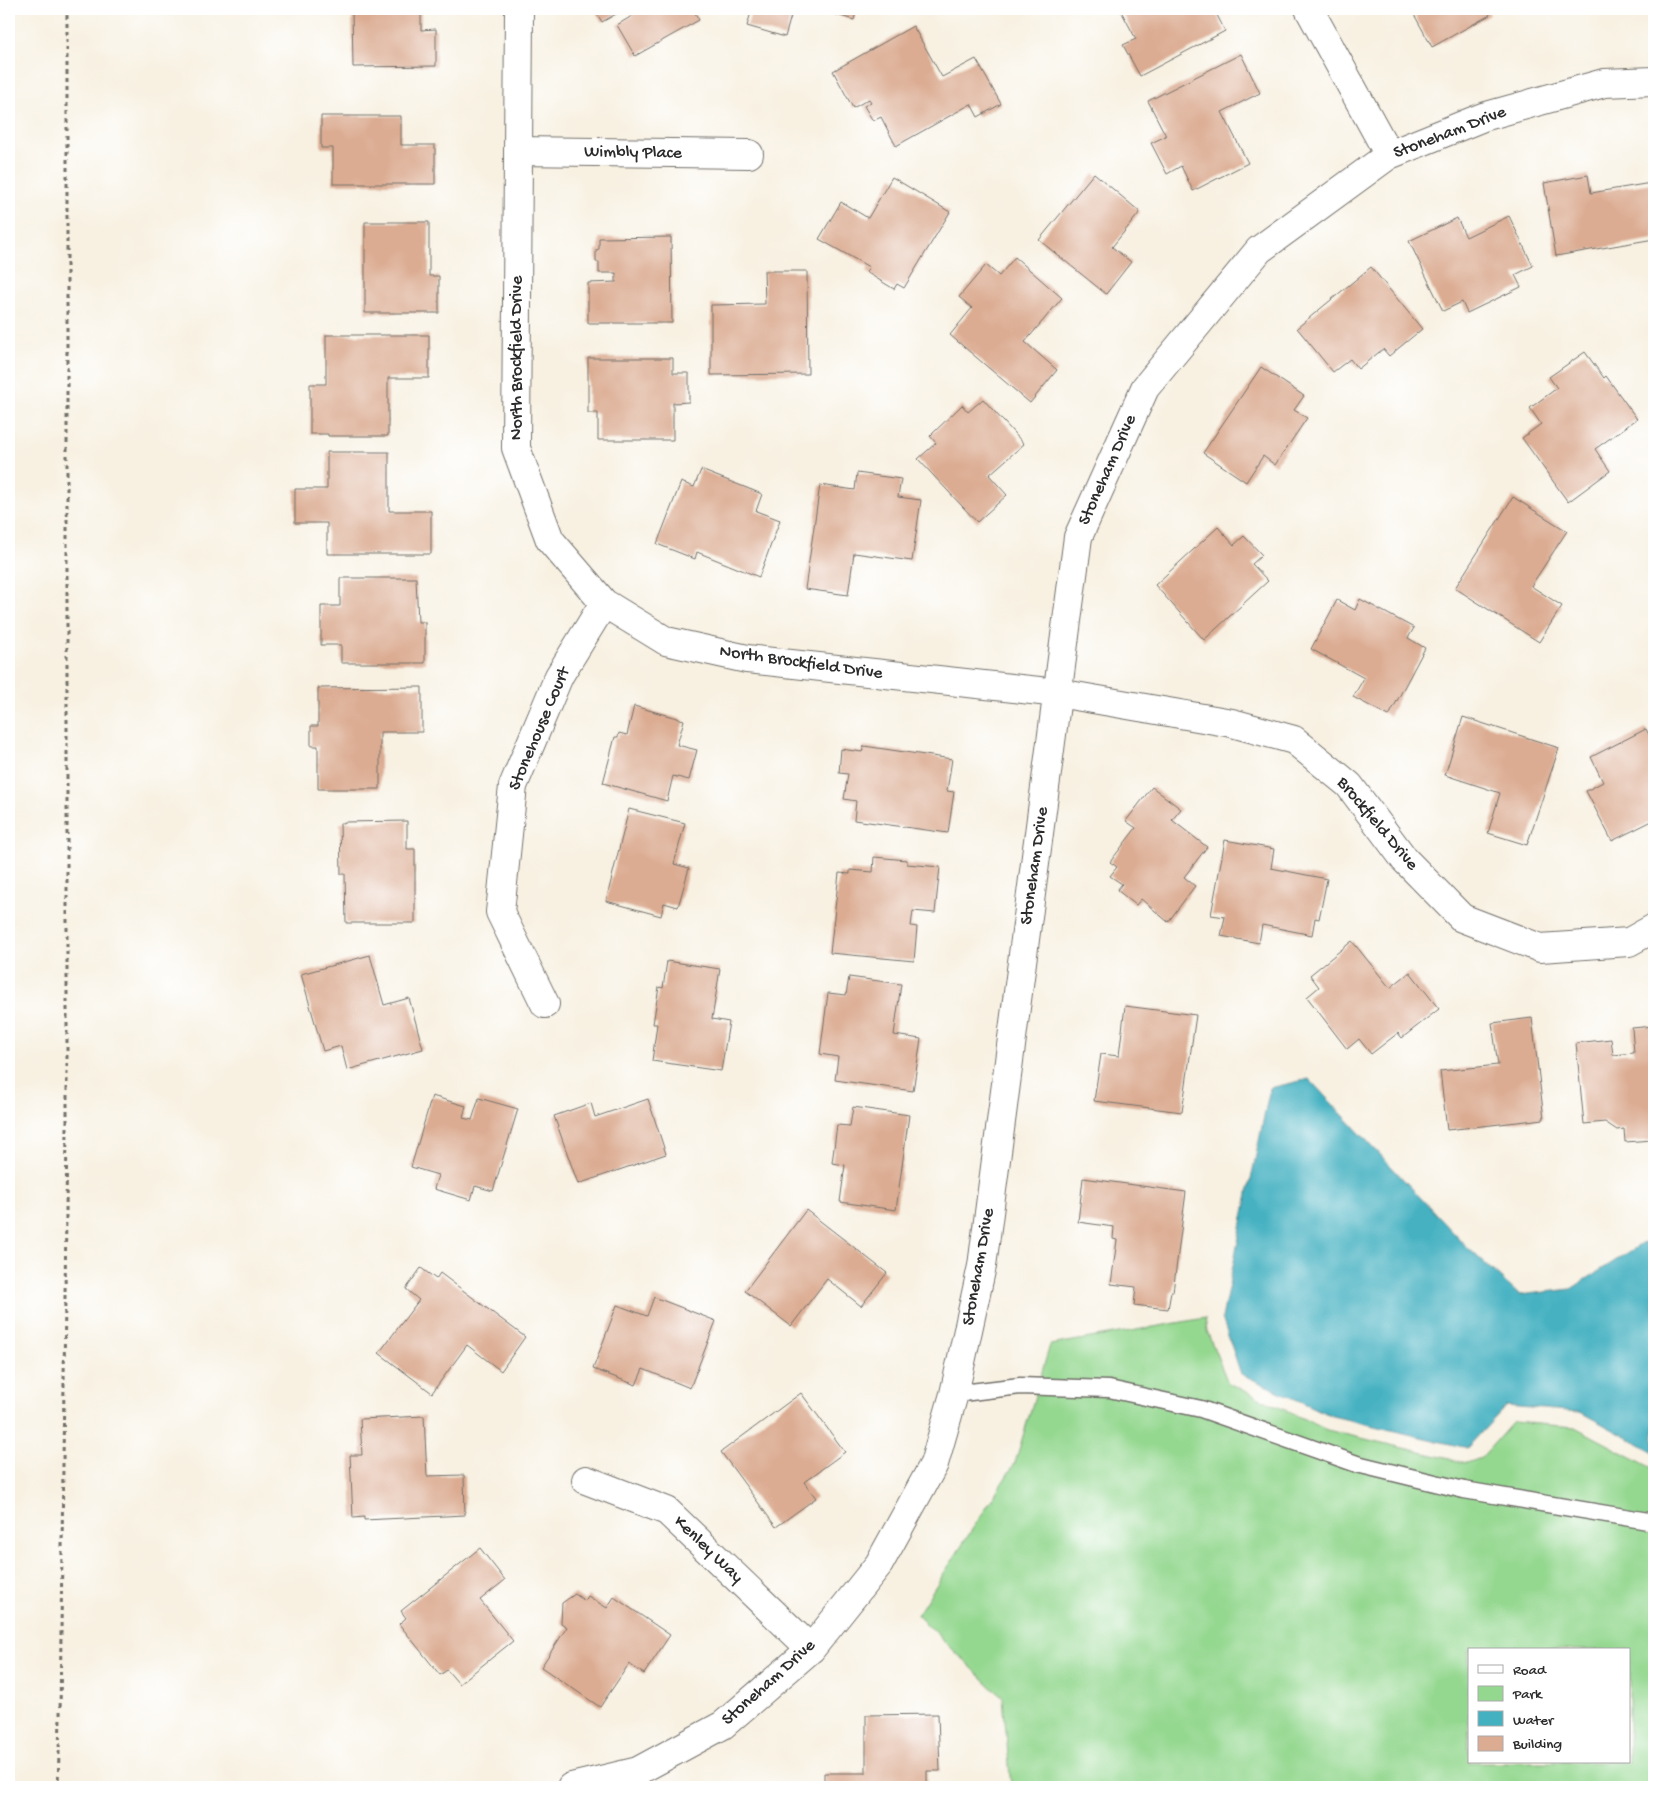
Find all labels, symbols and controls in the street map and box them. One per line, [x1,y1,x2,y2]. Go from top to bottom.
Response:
street label: Stoneham Drive [1391,102,1510,164]
street label: Wimbly Place [584,142,683,164]
street label: North Brockfield Drive [507,275,528,440]
street label: Stoneham Drive [1074,411,1142,529]
street label: North Brockfield Drive [718,641,885,685]
street label: Stonehouse Court [505,663,576,794]
street label: Brockfield Drive [1331,772,1423,876]
street label: Stoneham Drive [1016,805,1054,926]
street label: Stoneham Drive [958,1206,1000,1327]
street label: Kenley Way [669,1512,747,1588]
street label: Stoneham Drive [718,1635,821,1731]
legend [1468,1648,1630,1764]
text: Road [1513,1662,1547,1680]
text: Park [1512,1686,1543,1704]
text: Water [1513,1712,1555,1730]
text: Building [1512,1736,1562,1754]

